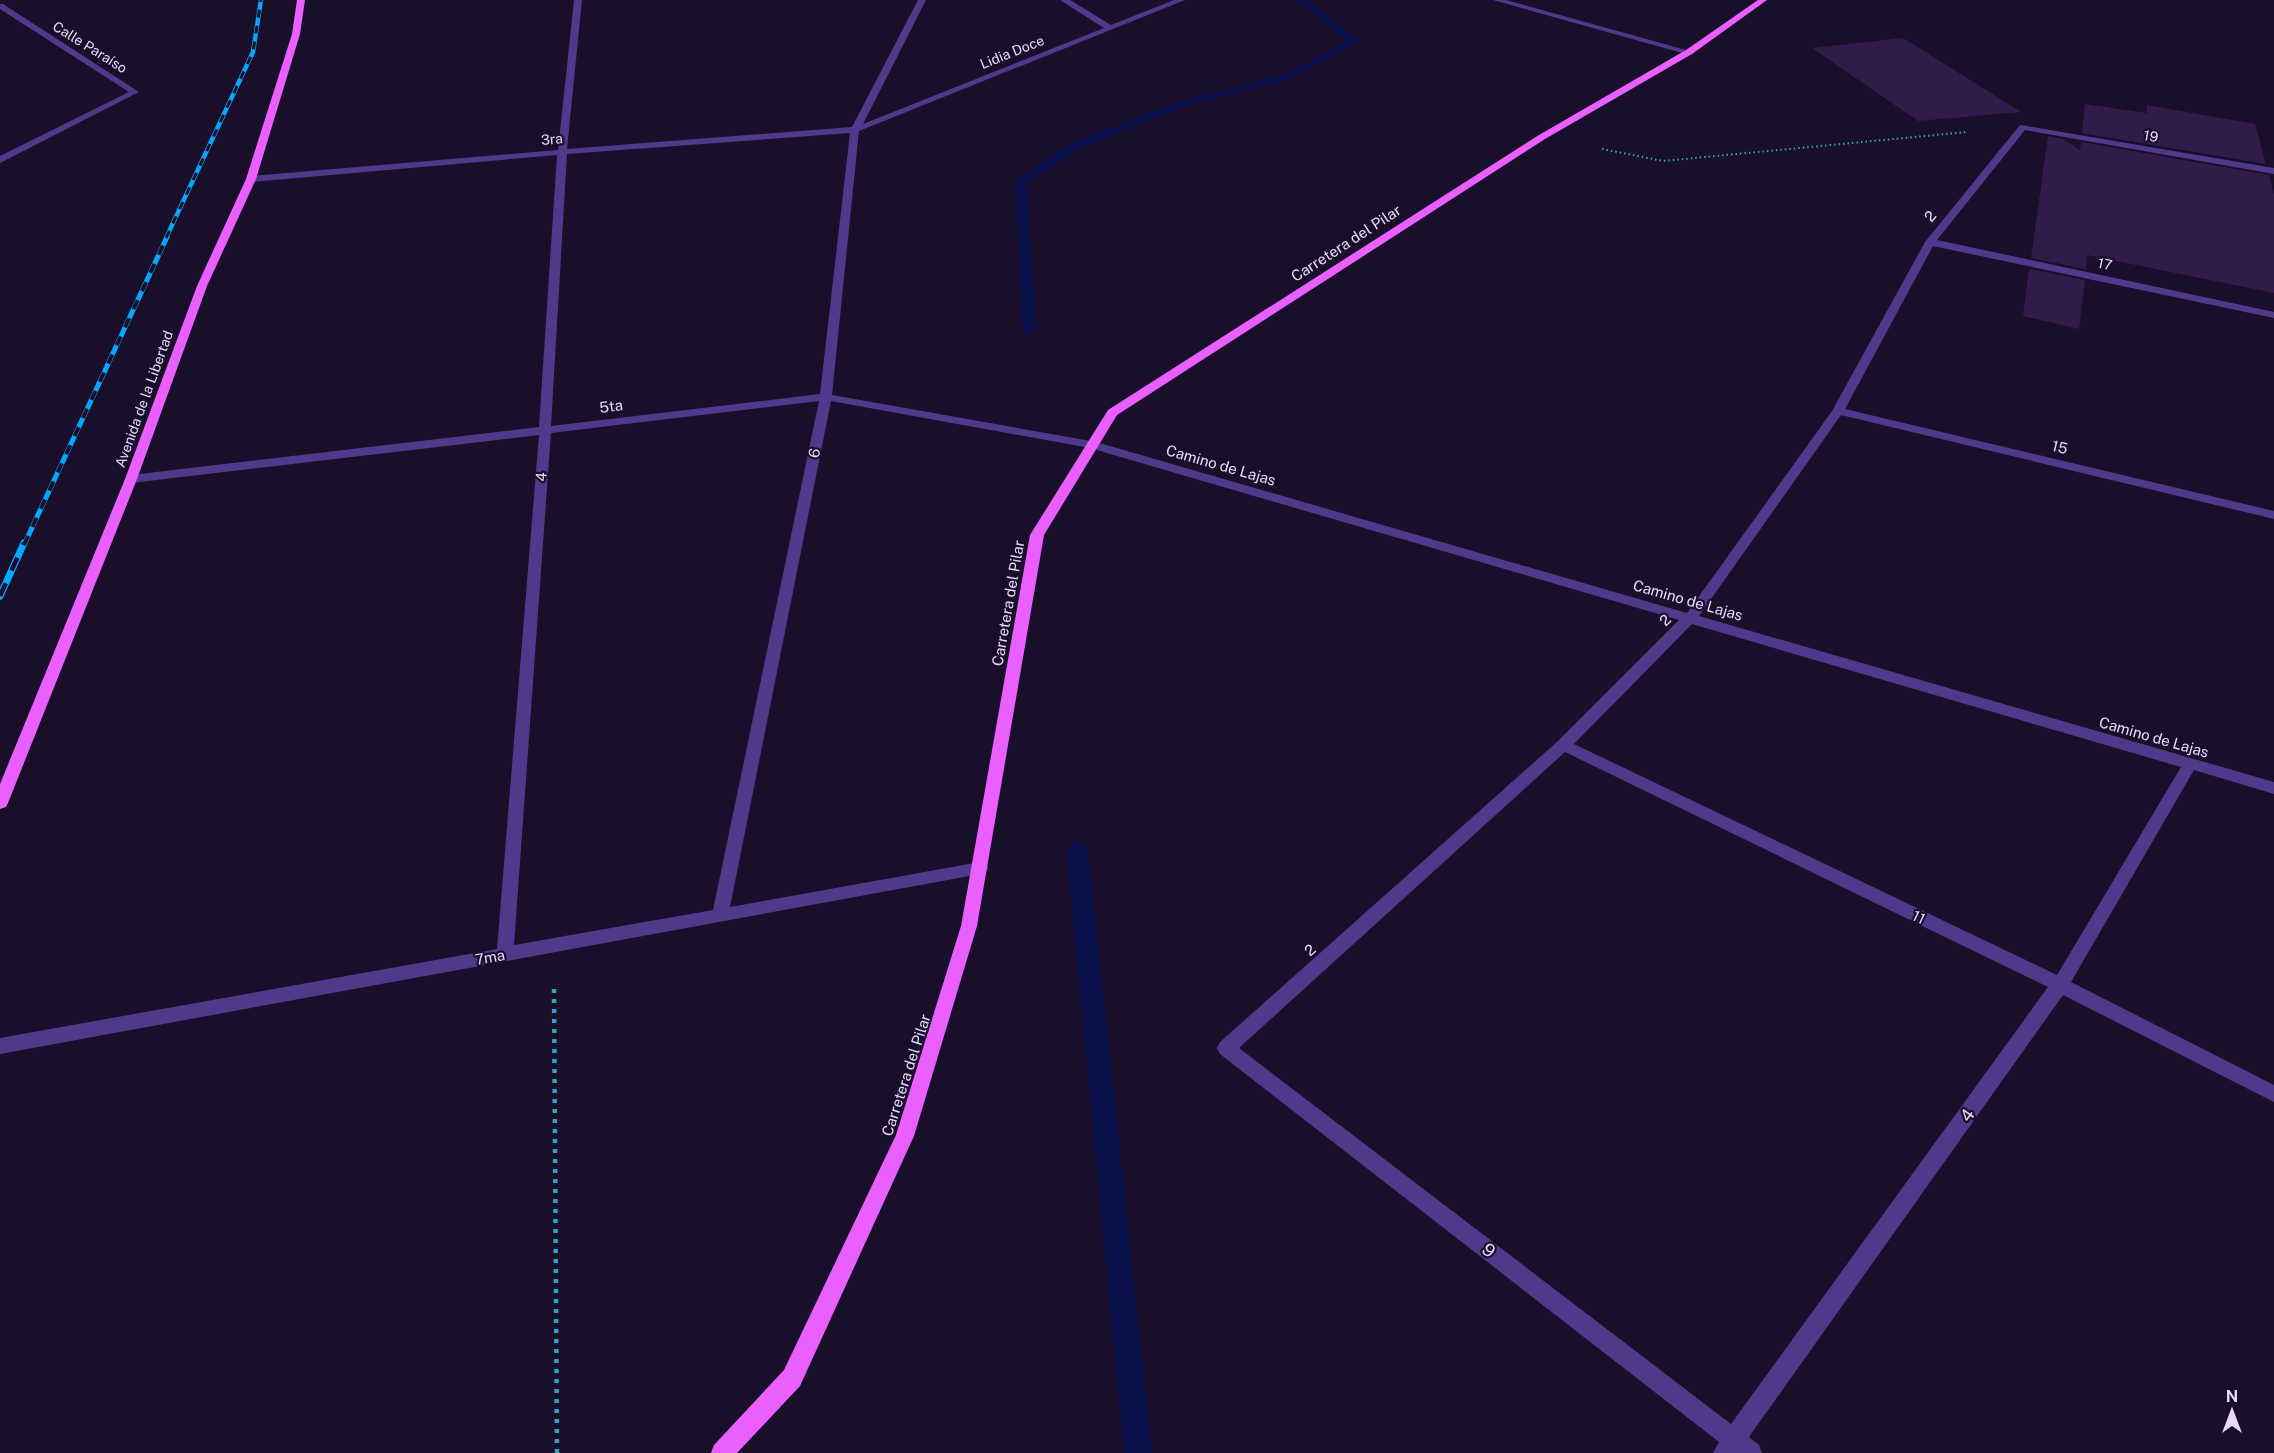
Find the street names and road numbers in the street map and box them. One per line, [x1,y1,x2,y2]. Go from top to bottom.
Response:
street label: Calle Paraíso [50,18,130,76]
street label: Lidia Doce [978,32,1046,72]
street label: 19 [2142,127,2160,145]
street label: 3ra [540,130,564,148]
street label: Carretera del Pilar [1288,201,1404,285]
street label: 2 [1921,207,1939,225]
street label: 17 [2096,255,2114,273]
street label: Avenida de la Libertad [112,328,176,470]
street label: 5ta [598,396,624,416]
street label: 15 [2050,437,2070,457]
street label: Camino de Lajas [1164,441,1278,489]
street label: 6 [805,447,823,459]
street label: 4 [532,472,550,482]
street label: Carretera del Pilar [989,539,1027,667]
street label: Camino de Lajas [1631,576,1745,624]
street label: 2 [1656,611,1674,629]
street label: Camino de Lajas [2097,713,2211,761]
street label: 11 [1910,907,1928,927]
street label: 2 [1301,941,1319,959]
street label: 7ma [474,946,506,968]
street label: Carretera del Pilar [878,1012,934,1138]
street label: 4 [1955,1104,1979,1126]
street label: 9 [1478,1238,1500,1262]

